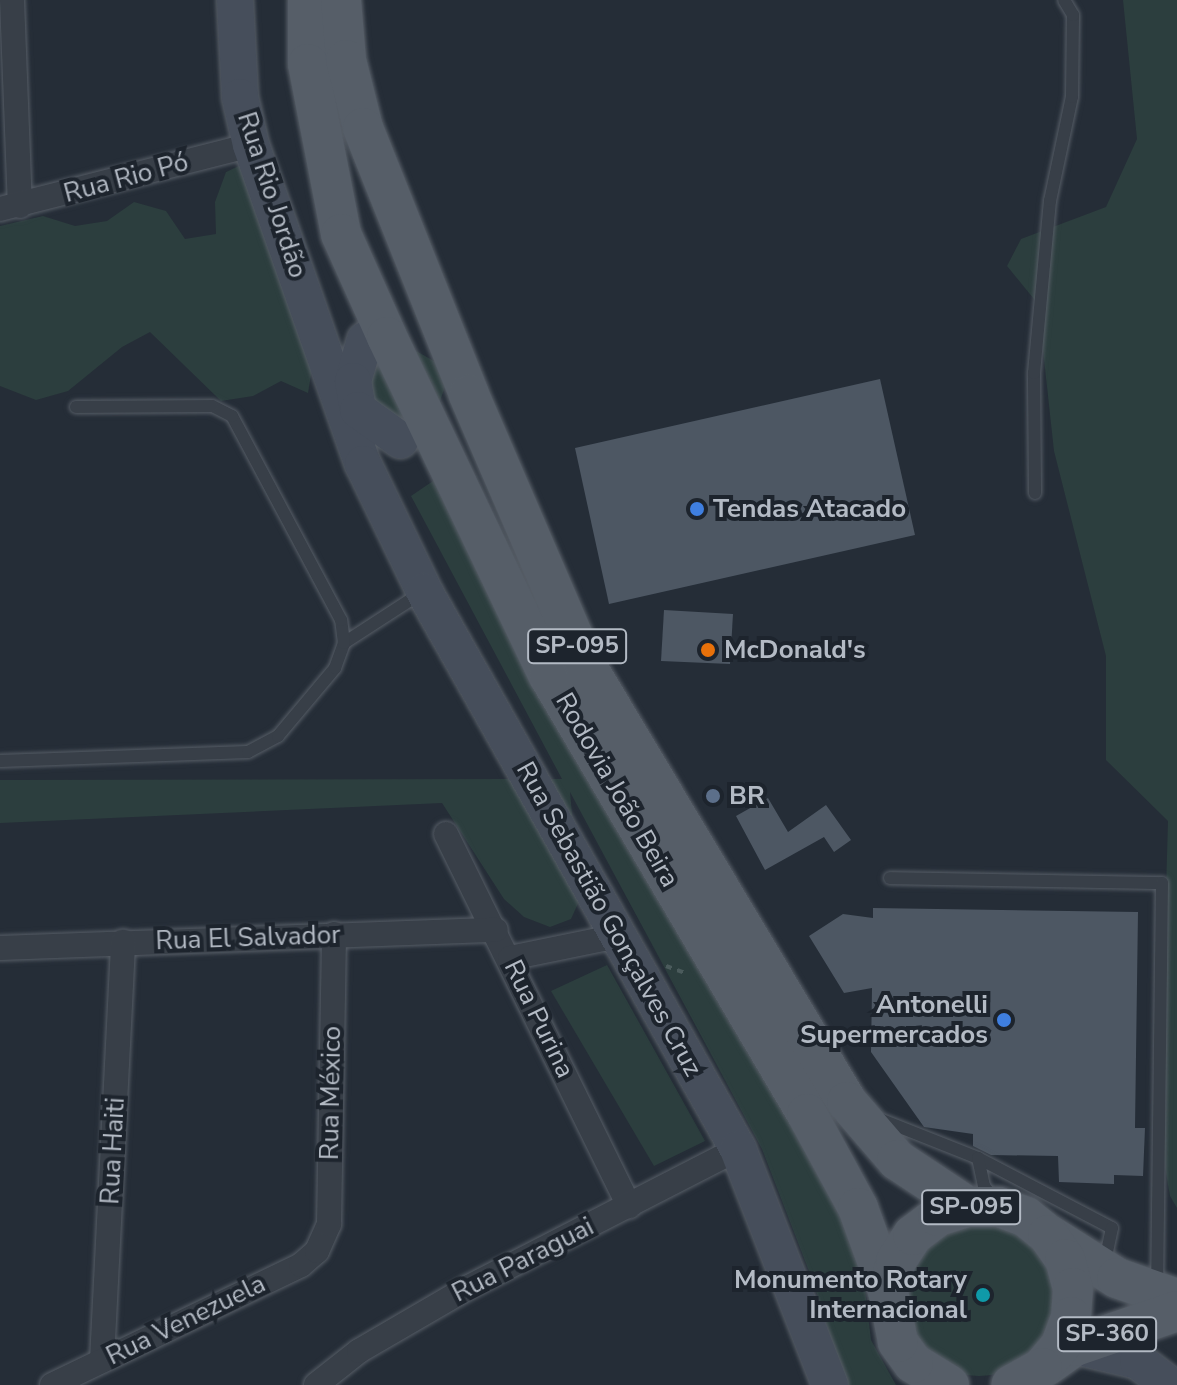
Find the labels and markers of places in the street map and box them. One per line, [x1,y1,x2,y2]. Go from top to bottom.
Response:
place label: Tendas Atacado [713,493,906,525]
marker: Tendas Atacado [688,500,706,518]
place label: McDonald's [724,634,866,666]
marker: McDonald's [699,641,717,659]
place label: BR [729,780,765,812]
marker: BR [704,787,722,805]
place label: Antonelli Supermercados [800,989,988,1050]
marker: Antonelli Supermercados [995,1011,1013,1029]
place label: Monumento Rotary Internacional [734,1264,967,1326]
marker: Monumento Rotary Internacional [974,1286,992,1304]

